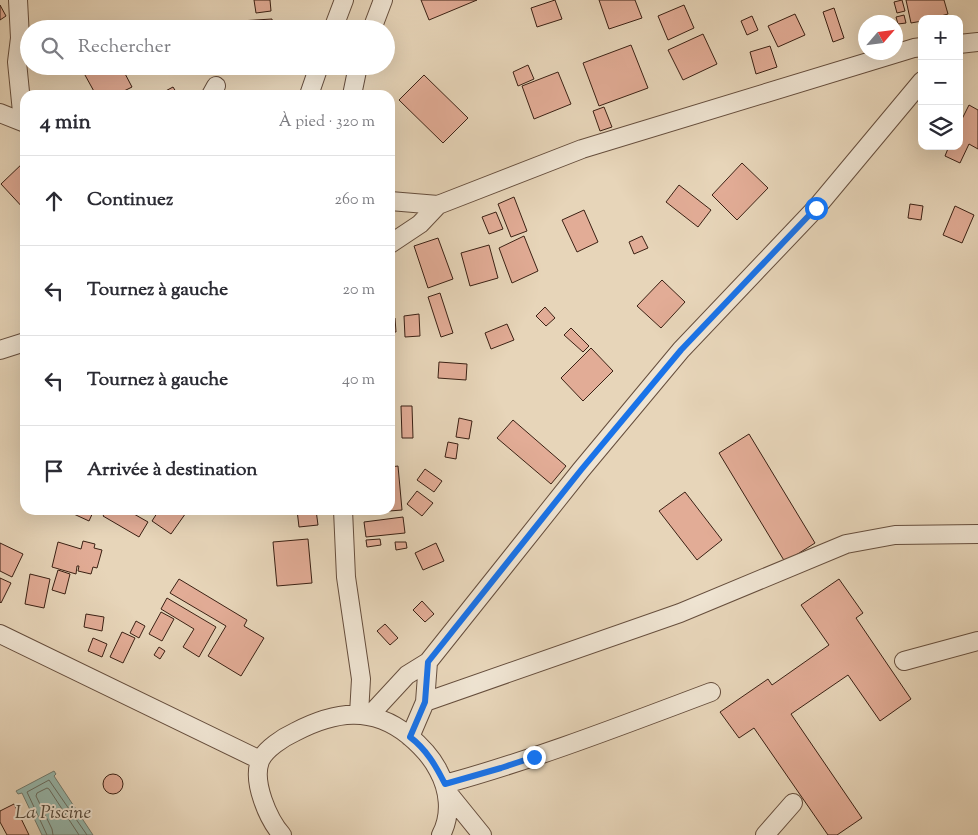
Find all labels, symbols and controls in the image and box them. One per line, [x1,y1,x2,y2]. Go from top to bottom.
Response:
north arrow [858,15,903,60]
map controls [918,15,963,150]
button: + [918,15,963,60]
search box [20,20,395,75]
icon: search [38,34,66,62]
text: Rechercher [78,34,171,61]
button: − [918,60,963,105]
button: layers [918,105,963,150]
text: 4 min [40,108,91,138]
text: À pied · 320 m [279,111,375,134]
icon: ahead [40,187,68,215]
text: Continuez [87,187,173,214]
text: 260 m [334,189,375,212]
route start [805,197,828,220]
icon: left [40,277,68,305]
text: Tournez à gauche [87,277,228,304]
text: 20 m [342,279,375,302]
icon: left [40,367,68,395]
text: Tournez à gauche [87,367,228,394]
text: 40 m [342,369,375,392]
icon: arrive [40,457,68,485]
text: Arrivée à destination [87,457,258,484]
route end [523,746,546,769]
water label: La Piscine [15,800,92,827]

